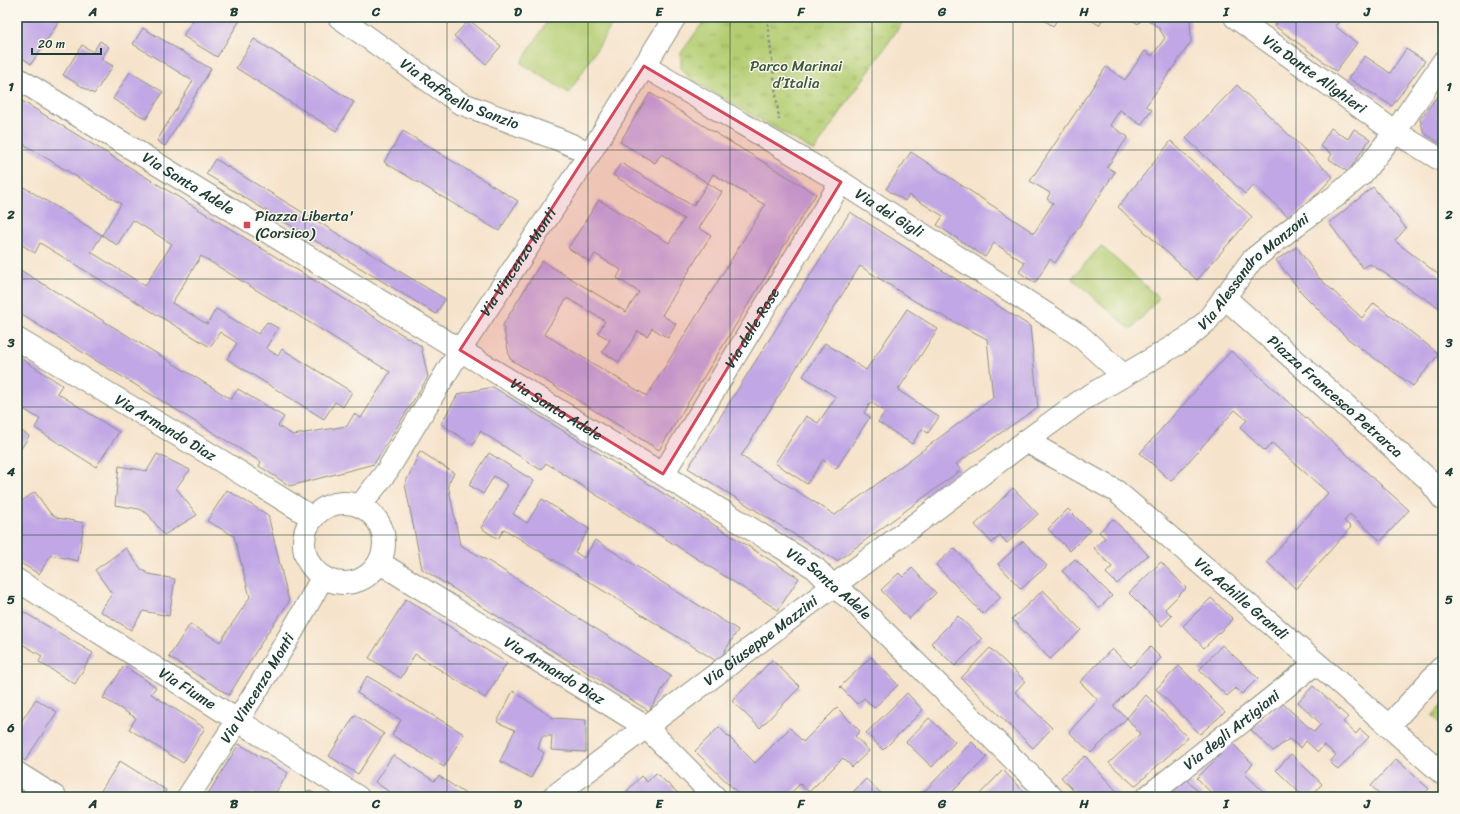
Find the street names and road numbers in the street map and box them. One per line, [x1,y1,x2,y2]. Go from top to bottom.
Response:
street label: Via Dante Alighieri [1257,28,1373,121]
street label: Via Raffaello Sanzio [394,51,523,137]
street label: Via Santa Adele [137,145,240,222]
street label: Via dei Gigli [850,181,929,245]
street label: Via Vincenzo Monti [473,202,564,322]
street label: Via Alessandro Manzoni [1192,206,1316,337]
street label: Via delle Rose [717,282,787,373]
street label: Piazza Francesco Petrarca [1261,328,1409,464]
street label: Via Santa Adele [505,371,608,448]
street label: Via Armando Diaz [110,387,222,469]
street label: Via Santa Adele [781,540,878,626]
street label: Via Achille Grandi [1188,550,1295,647]
street label: Via Giuseppe Mazzini [698,588,824,693]
street label: Via Vincenzo Monti [213,627,302,749]
street label: Via Armando Diaz [499,629,611,712]
street label: Via Fiume [153,660,222,717]
street label: Via degli Artigiani [1177,683,1287,777]

